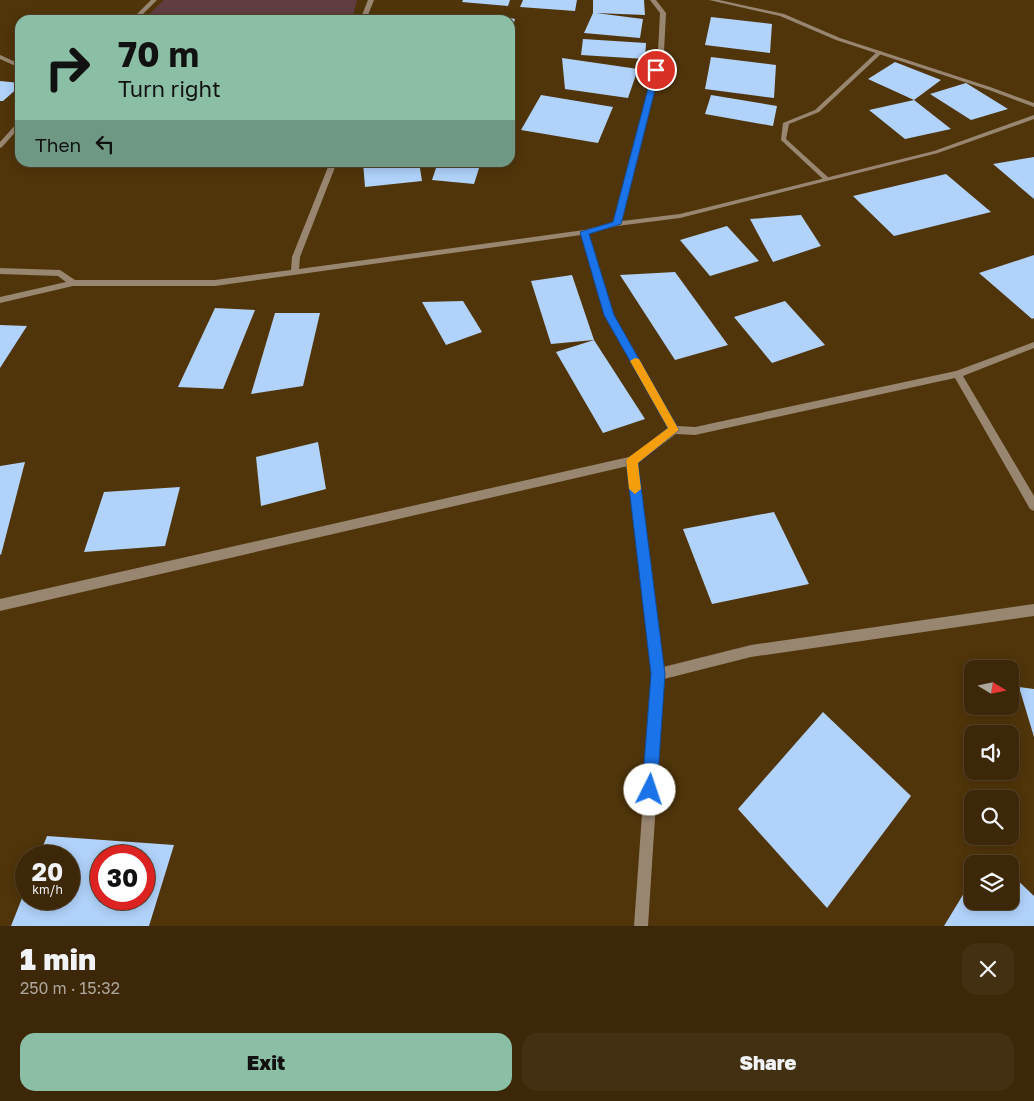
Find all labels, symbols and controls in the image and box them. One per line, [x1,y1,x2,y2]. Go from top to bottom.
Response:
text: 70 m [118,33,199,75]
icon: right [35,35,100,100]
pin [635,49,677,91]
icon: arrive [642,56,670,84]
text: Turn right [118,75,221,102]
icon: left [91,130,119,158]
text: Then [35,133,81,156]
north arrow [964,660,1019,715]
map controls [964,660,1019,910]
button: sound [964,725,1019,780]
position arrow [623,763,675,815]
button: search [964,790,1019,845]
speed limit sign: 30 [90,845,155,910]
button: layers [964,855,1019,910]
text: 20 [32,856,63,887]
text: km/h [32,882,63,897]
text: 1 min [20,941,96,977]
button: close [962,943,1014,995]
text: 250 m · 15:32 [20,978,120,998]
button: Exit [20,1033,512,1091]
button: Share [522,1033,1014,1091]

